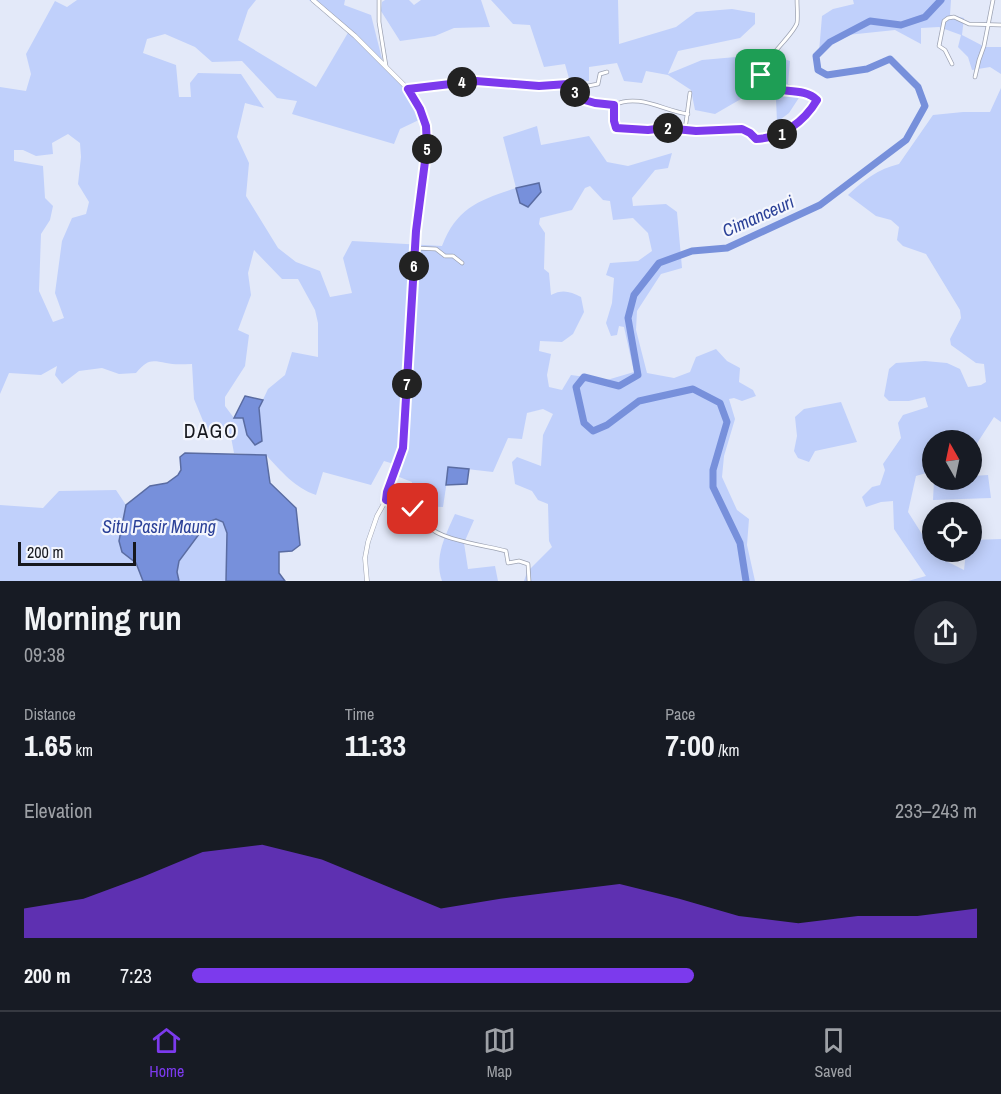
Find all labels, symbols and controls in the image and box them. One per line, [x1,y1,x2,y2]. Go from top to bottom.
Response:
pin [735,49,786,100]
icon: arrive [744,58,777,91]
pin: 4 [447,67,477,97]
text: 4 [458,71,466,93]
pin: 3 [560,77,590,107]
text: 3 [571,81,579,103]
pin: 2 [653,113,683,143]
text: 2 [664,117,672,139]
pin: 1 [767,119,797,149]
text: 1 [778,123,786,145]
pin: 5 [412,134,442,164]
text: 5 [423,138,431,160]
water label: Cimanceuri [718,189,798,243]
pin: 6 [399,251,429,281]
text: 6 [410,255,418,277]
pin: 7 [392,369,422,399]
text: 7 [403,373,411,395]
district label: DAGO [184,417,238,444]
north arrow [922,430,982,490]
map controls [922,430,982,562]
pin [387,483,438,534]
icon: check [396,492,429,525]
button: locate [922,502,982,562]
water label: Situ Pasir Maung [102,514,216,539]
scale bar [18,539,136,566]
text: 200 m [27,541,63,563]
text: Morning run [24,596,182,640]
button: share [914,601,977,664]
text: 09:38 [24,641,65,668]
text: Distance [24,703,76,725]
text: Time [345,703,374,725]
text: Pace [665,703,695,725]
text: 1.65 [24,725,72,765]
text: 11:33 [345,725,406,765]
text: 7:00 [665,725,715,765]
text: km [72,739,93,761]
text: /km [715,739,739,761]
text: Elevation [24,797,92,824]
text: 233–243 m [895,797,977,824]
text: 200 m [24,962,71,989]
text: 7:23 [120,962,152,989]
tab: Home [149,1024,184,1082]
tab: Map [483,1024,516,1082]
tab: Saved [814,1024,852,1082]

